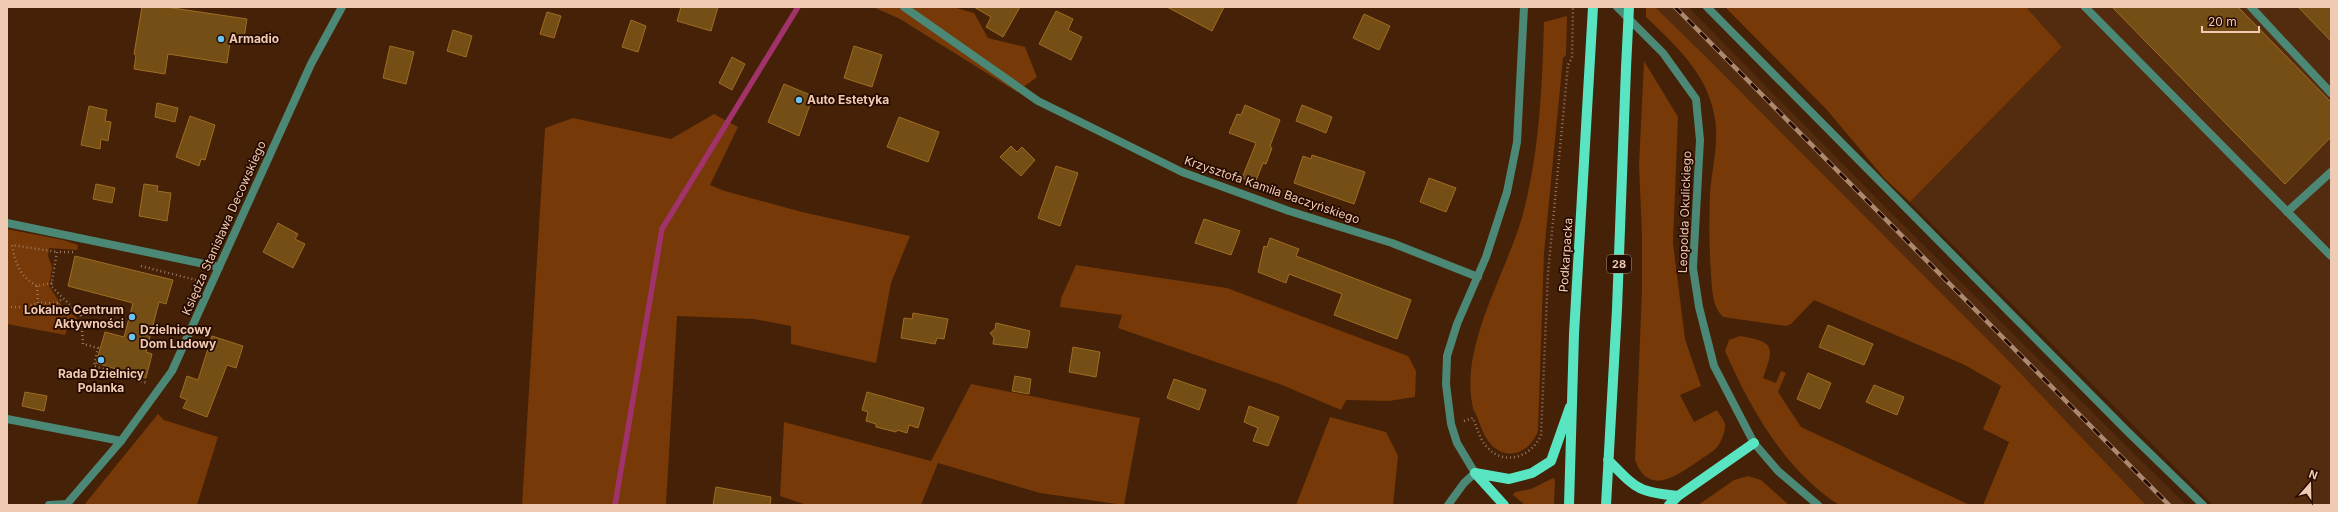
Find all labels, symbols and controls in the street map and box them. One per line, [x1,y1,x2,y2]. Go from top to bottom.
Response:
scale bar [2202,8,2259,34]
text: 20 m [2208,14,2237,29]
place label: Armadio [229,31,279,46]
marker: Armadio [216,34,226,44]
place label: Auto Estetyka [807,92,889,107]
marker: Auto Estetyka [794,95,804,105]
street label: Księdza Stanisława Decowskiego [178,138,269,317]
street label: Leopolda Okulickiego [1675,151,1694,273]
street label: Krzysztofa Kamila Baczyńskiego [1182,152,1362,227]
street label: Podkarpacka [1555,217,1576,293]
road number: 28 [1607,255,1631,273]
place label: Lokalne Centrum Aktywności [24,302,124,331]
marker: Lokalne Centrum Aktywności [127,312,137,322]
place label: Dzielnicowy Dom Ludowy [140,322,217,351]
marker: Dzielnicowy Dom Ludowy [127,332,137,342]
marker: Rada Dzielnicy Polanka [96,355,106,365]
place label: Rada Dzielnicy Polanka [58,366,145,395]
north arrow [2290,464,2330,504]
text: N [2307,467,2320,483]

